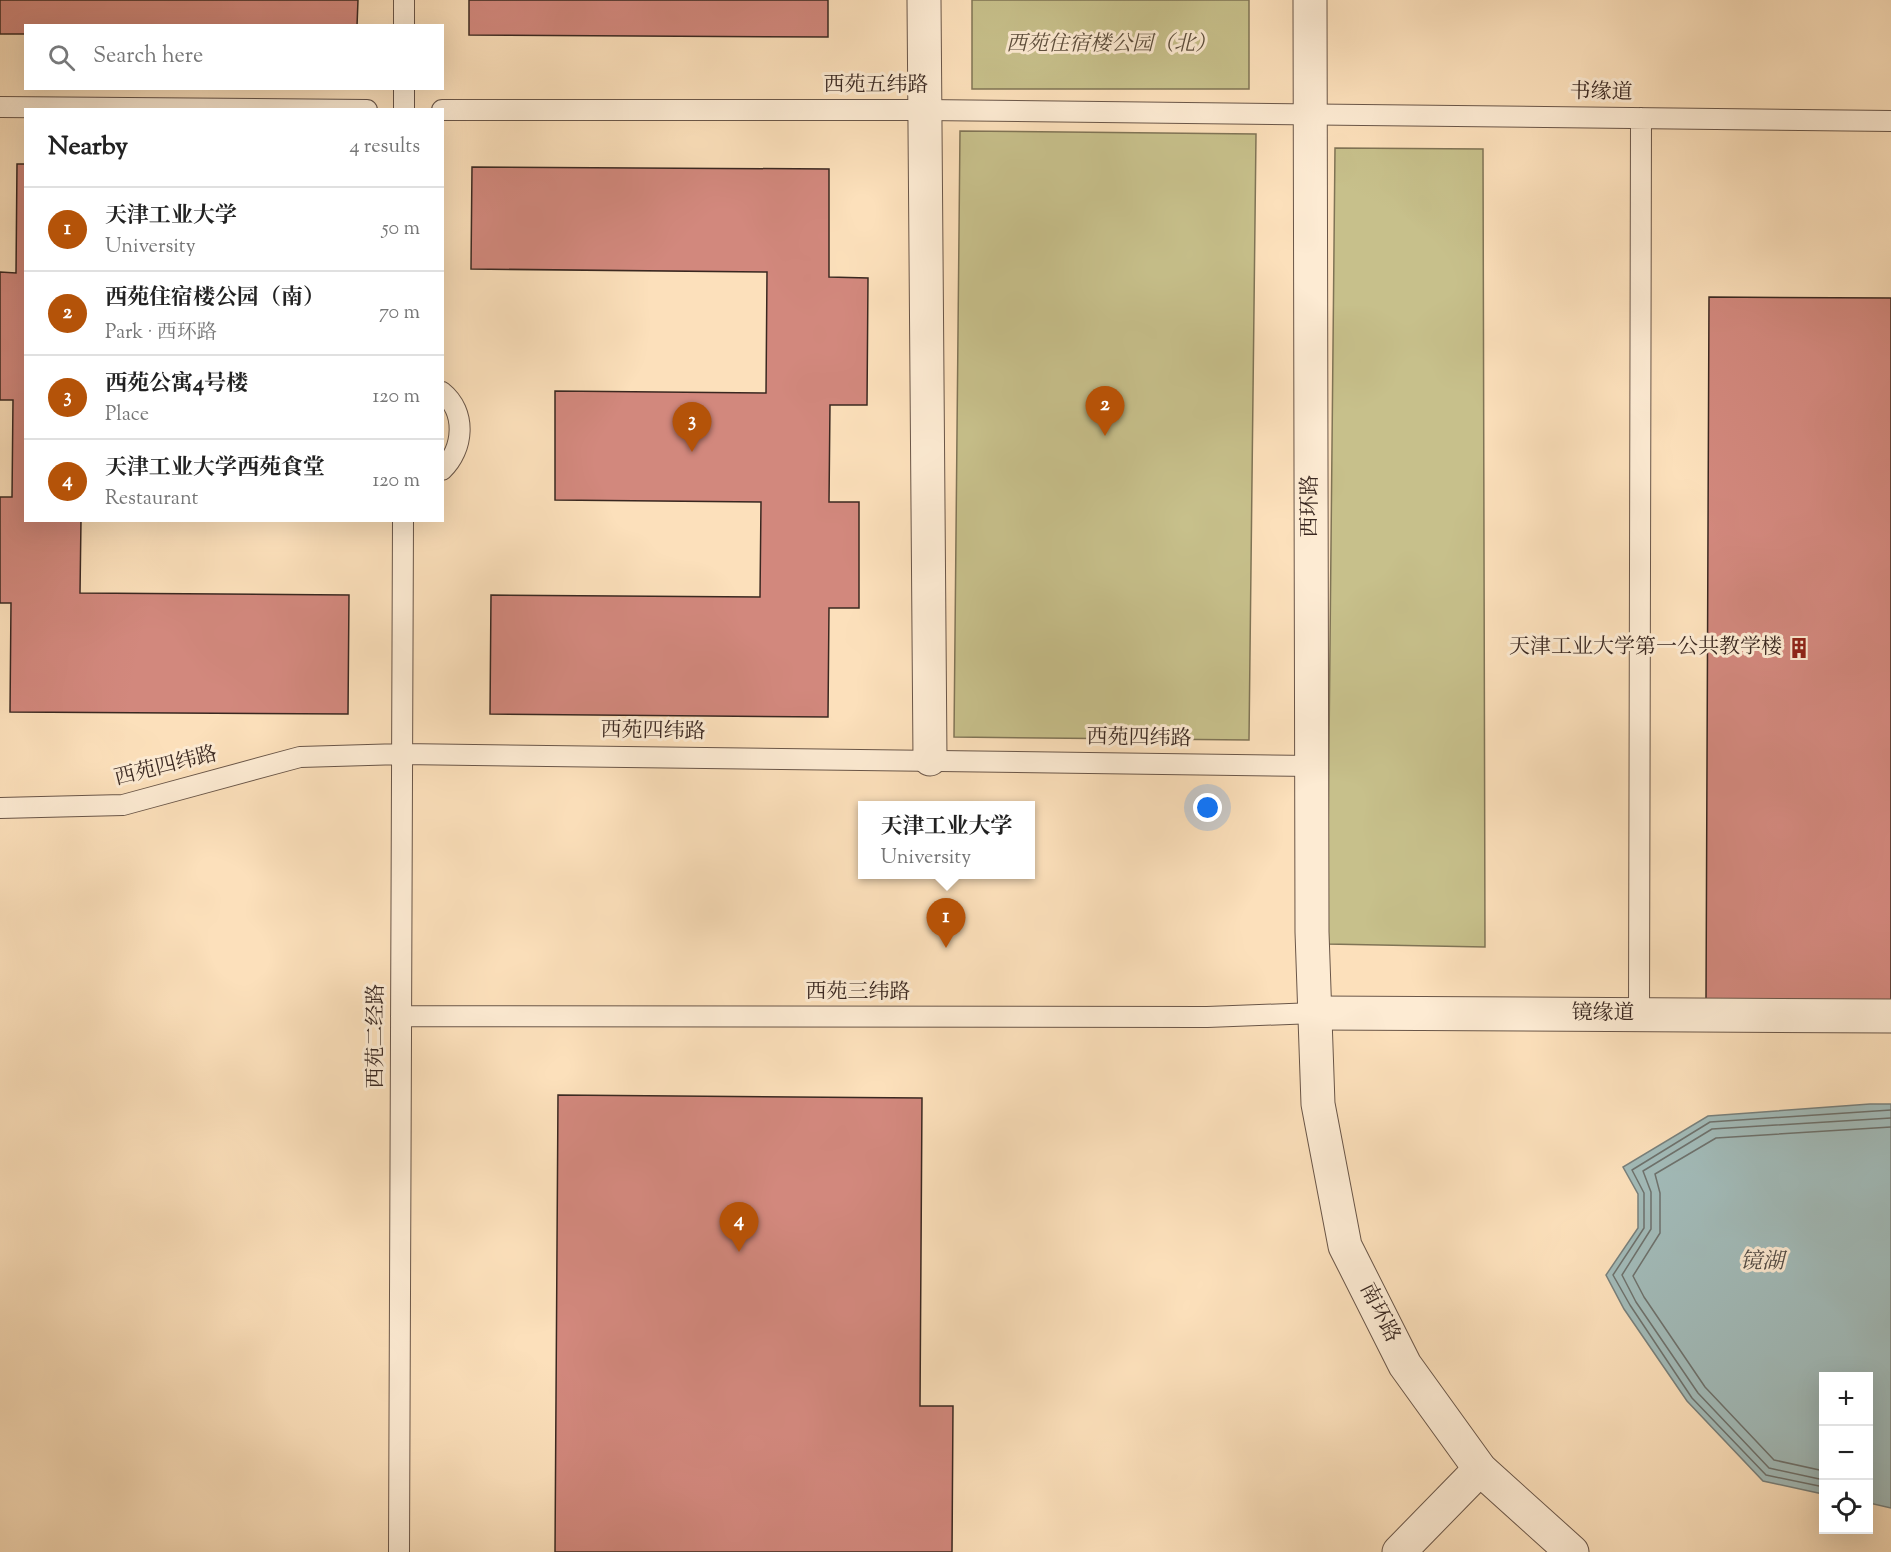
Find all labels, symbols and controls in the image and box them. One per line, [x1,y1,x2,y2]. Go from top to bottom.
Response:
search box [24,24,444,90]
park label: 西苑住宿楼公园（北） [1006,30,1216,60]
icon: search [45,41,78,74]
text: Search here [93,41,203,73]
street label: 西苑五纬路 [824,71,929,101]
street label: 书缘道 [1569,77,1633,109]
text: Nearby [48,129,128,166]
text: 4 results [349,133,420,162]
text: 天津工业大学 [105,201,237,233]
text: 1 [64,215,71,244]
text: 50 m [382,215,420,244]
text: University [105,233,196,262]
text: 西苑住宿楼公园（南） [105,283,325,315]
text: 2 [63,299,72,328]
text: 70 m [379,299,420,328]
text: Park · 西环路 [105,319,217,348]
text: 西苑公寓4号楼 [105,369,248,401]
text: 3 [63,383,72,412]
text: 120 m [372,383,420,412]
pin: 2 [1086,386,1124,436]
text: Place [105,401,149,430]
pin: 3 [672,402,712,452]
text: 天津工业大学西苑食堂 [105,453,325,485]
text: 4 [62,467,73,496]
text: 120 m [372,467,420,496]
street label: 西环路 [1296,475,1326,538]
text: Restaurant [105,485,198,514]
place label: 天津工业大学第一公共教学楼 [1509,633,1782,663]
building icon: 天津工业大学第一公共教学楼 [1787,636,1811,660]
street label: 西苑四纬路 [600,716,706,748]
street label: 西苑四纬路 [1086,723,1192,755]
street label: 西苑四纬路 [111,740,221,794]
your location [1193,793,1222,822]
popup [858,801,1035,879]
text: 天津工业大学 [880,812,1013,844]
text: University [880,844,971,873]
pin: 1 [926,898,966,948]
street label: 西苑三纬路 [806,978,911,1008]
street label: 西苑二经路 [362,984,392,1089]
street label: 镜缘道 [1572,999,1635,1029]
pin: 4 [720,1202,758,1252]
water label: 镜湖 [1740,1247,1788,1279]
street label: 南环路 [1351,1278,1407,1348]
map controls [1819,1372,1873,1534]
button: + [1819,1372,1873,1426]
button: − [1819,1426,1873,1480]
button: locate [1819,1480,1873,1534]

